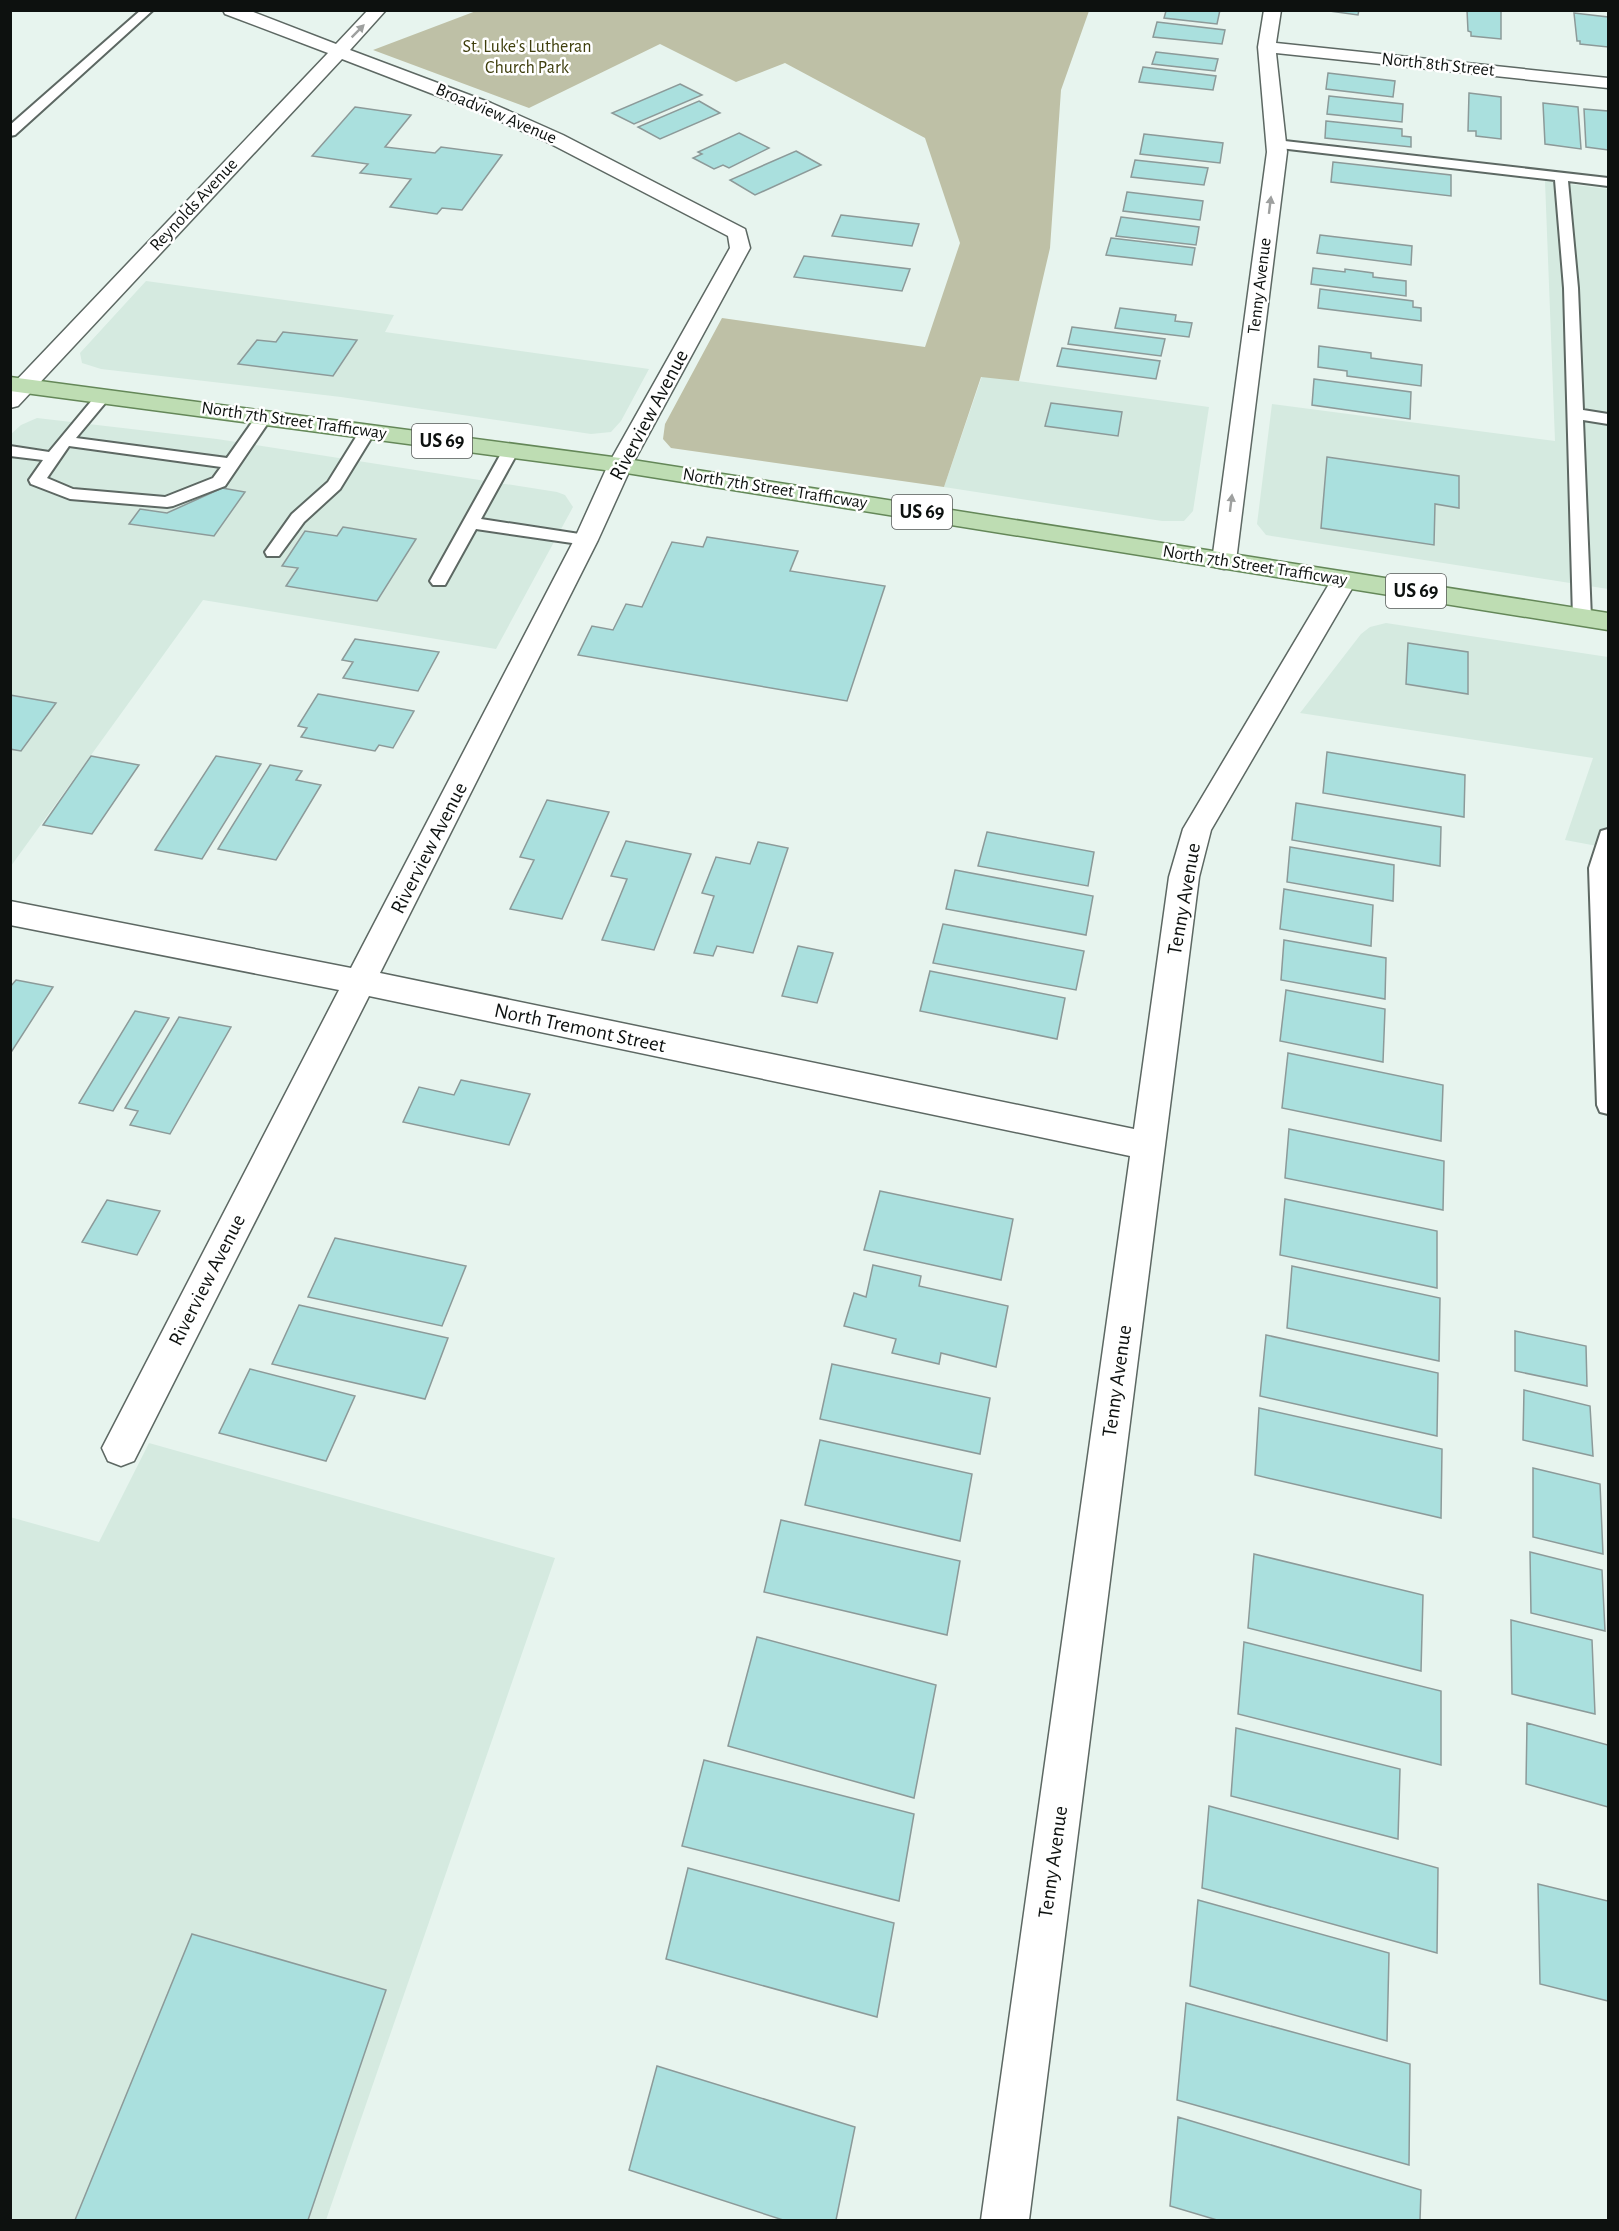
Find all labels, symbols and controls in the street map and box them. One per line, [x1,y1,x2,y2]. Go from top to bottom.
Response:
one-way arrow [351,24,365,38]
park label: St. Luke's Lutheran Church Park [463,38,591,77]
street label: North 8th Street [1381,50,1496,80]
street label: Broadview Avenue [433,80,559,148]
street label: Reynolds Avenue [147,155,241,255]
one-way arrow [1265,196,1275,215]
street label: Tenny Avenue [1245,237,1275,335]
street label: Riverview Avenue [606,346,692,484]
street label: North 7th Street Trafficway [200,399,388,443]
road number: US 69 [412,424,472,458]
street label: North 7th Street Trafficway [681,465,869,513]
one-way arrow [1227,493,1236,512]
road number: US 69 [892,495,952,529]
street label: North 7th Street Trafficway [1161,542,1349,590]
road number: US 69 [1386,574,1446,608]
street label: Riverview Avenue [387,779,471,917]
street label: Tenny Avenue [1164,841,1204,957]
street label: North Tremont Street [492,1000,668,1056]
street label: Riverview Avenue [165,1211,249,1349]
street label: Tenny Avenue [1099,1323,1135,1439]
street label: Tenny Avenue [1035,1804,1071,1920]

